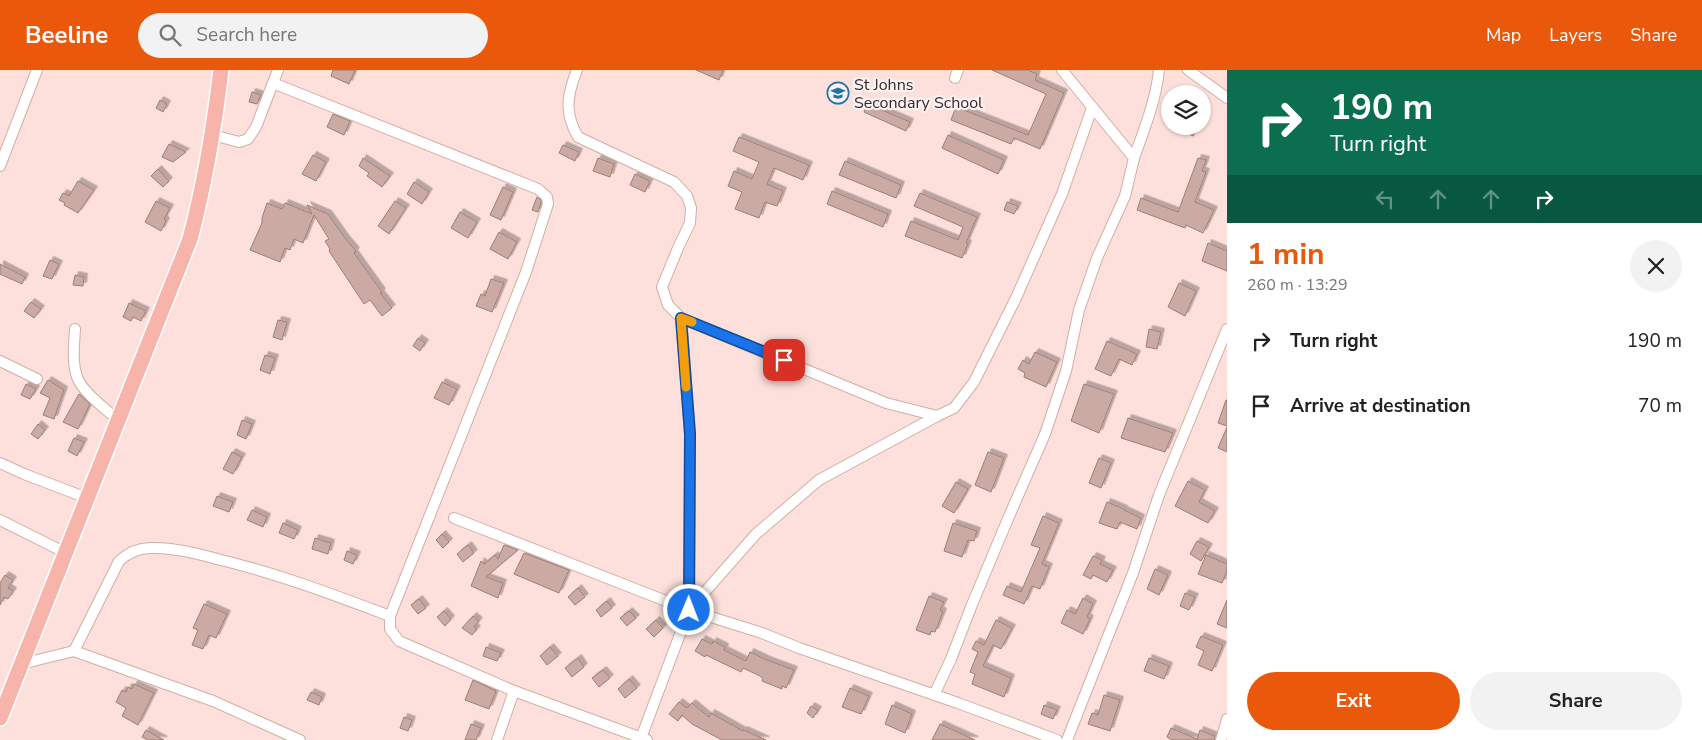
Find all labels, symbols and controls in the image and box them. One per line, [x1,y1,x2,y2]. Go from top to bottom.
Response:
search box [138,13,488,58]
text: Beeline [25,19,108,51]
icon: search [156,21,184,49]
text: Search here [196,22,297,48]
text: Map [1486,23,1521,47]
text: Layers [1549,23,1602,47]
text: Share [1630,23,1677,47]
place label: St Johns Secondary School [854,74,983,114]
school or university icon: St Johns Secondary School [826,81,850,105]
text: 190 m [1330,84,1433,131]
map controls [1161,85,1211,135]
button: layers [1161,85,1211,135]
icon: right [1247,90,1312,155]
text: Turn right [1330,129,1426,159]
icon: left [1371,185,1399,213]
icon: ahead [1424,185,1452,213]
icon: ahead [1477,185,1505,213]
icon: right [1530,185,1558,213]
text: 1 min [1247,234,1325,275]
button: close [1630,240,1682,292]
text: 260 m · 13:29 [1247,274,1348,296]
icon: right [1247,327,1275,355]
text: Turn right [1290,328,1377,354]
text: 190 m [1627,328,1682,354]
pin [763,339,805,381]
icon: arrive [770,346,798,374]
icon: arrive [1247,392,1275,420]
text: Arrive at destination [1290,393,1471,419]
text: 70 m [1638,393,1682,419]
position arrow [662,583,714,635]
button: Exit [1247,672,1460,730]
button: Share [1470,672,1682,730]

